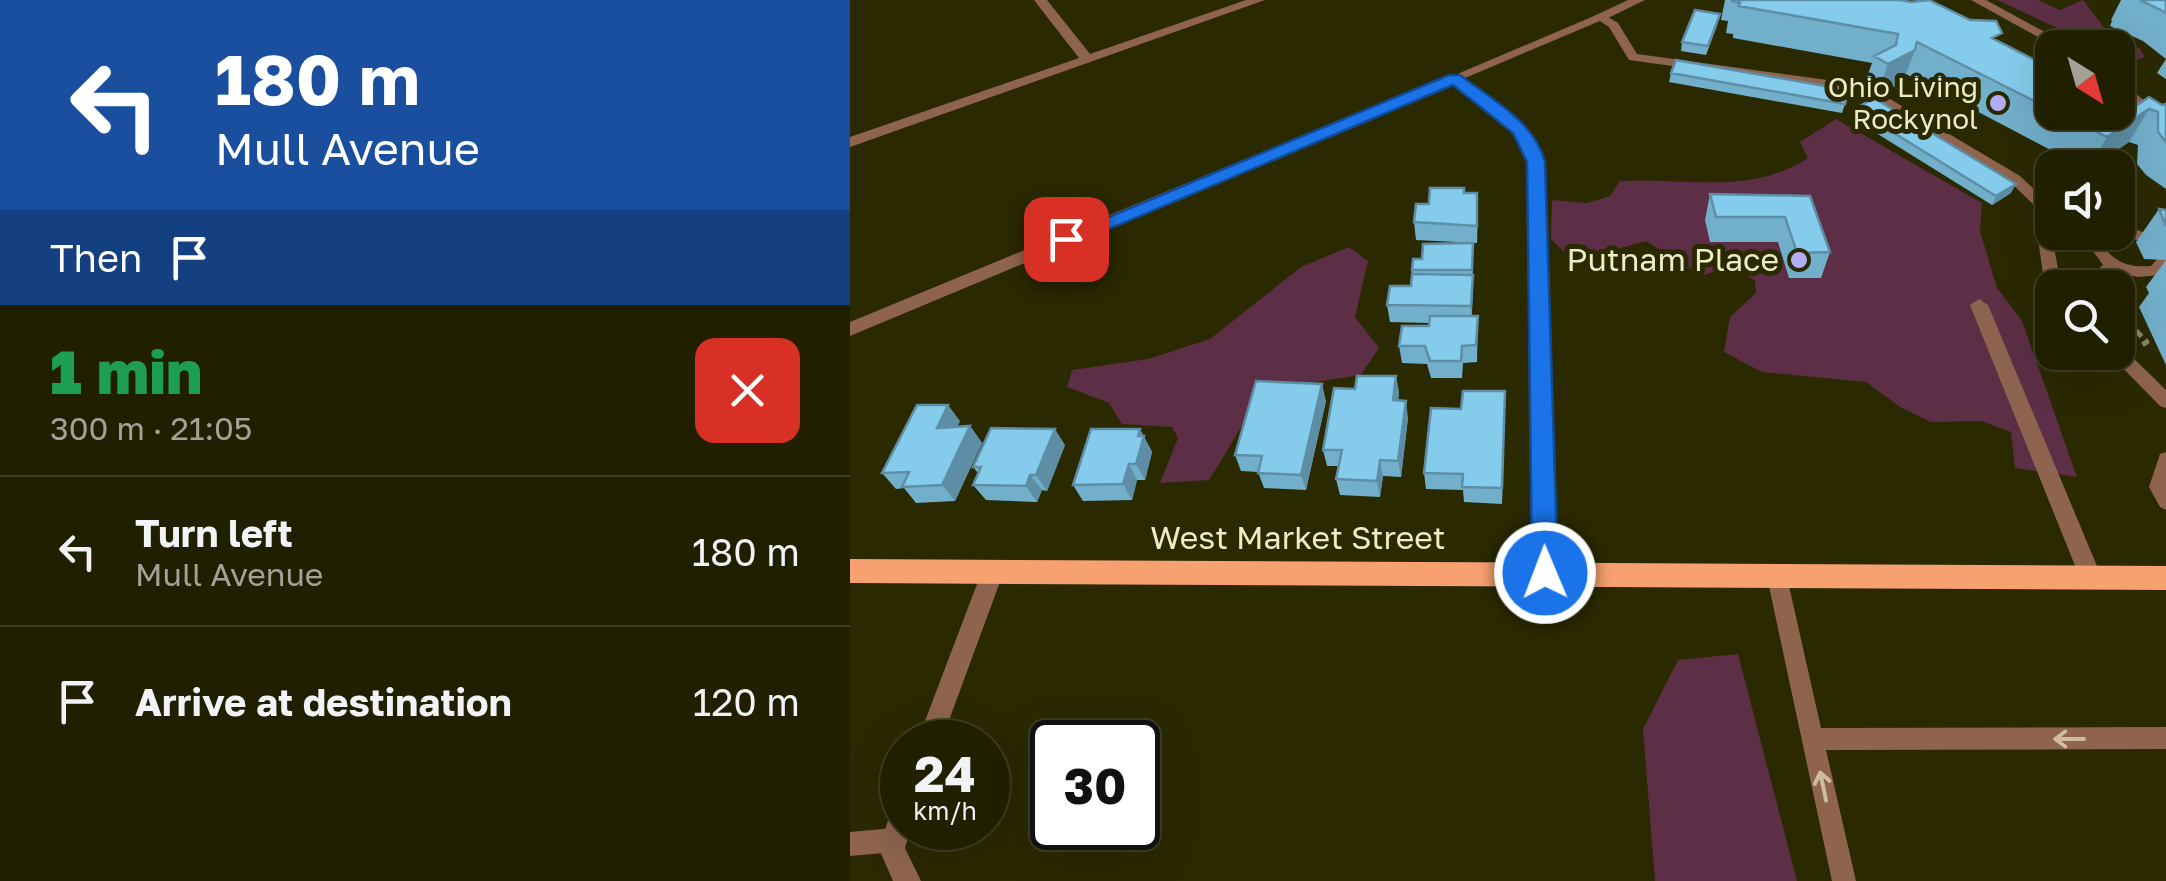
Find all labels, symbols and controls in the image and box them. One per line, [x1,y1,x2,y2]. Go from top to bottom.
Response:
north arrow [2035,30,2135,130]
map controls [2035,30,2135,370]
text: 180 m [215,36,420,120]
icon: left [50,40,180,170]
place label: Ohio Living Rockynol [1828,70,1978,135]
marker: Ohio Living Rockynol [1987,92,2009,114]
text: Mull Avenue [215,121,480,175]
button: sound [2035,150,2135,250]
pin [1024,197,1109,282]
icon: arrive [1039,212,1094,267]
icon: arrive [162,230,217,285]
text: Then [50,235,142,280]
place label: Putnam Place [1567,240,1779,278]
marker: Putnam Place [1788,249,1810,271]
button: search [2035,270,2135,370]
text: 1 min [50,335,202,407]
button: close [695,338,800,443]
text: 300 m · 21:05 [50,409,252,447]
text: Turn left [135,510,293,555]
street label: West Market Street [1150,518,1446,556]
position arrow [1493,521,1597,625]
icon: left [50,524,105,579]
text: 180 m [692,529,800,574]
text: Mull Avenue [135,555,323,593]
icon: arrive [50,674,105,729]
text: Arrive at destination [135,679,512,724]
text: 120 m [693,679,800,724]
speed limit sign: 30 [1030,720,1160,850]
one-way arrow [2053,730,2086,748]
text: 24 [914,743,976,803]
one-way arrow [1812,771,1831,803]
text: km/h [913,795,977,826]

